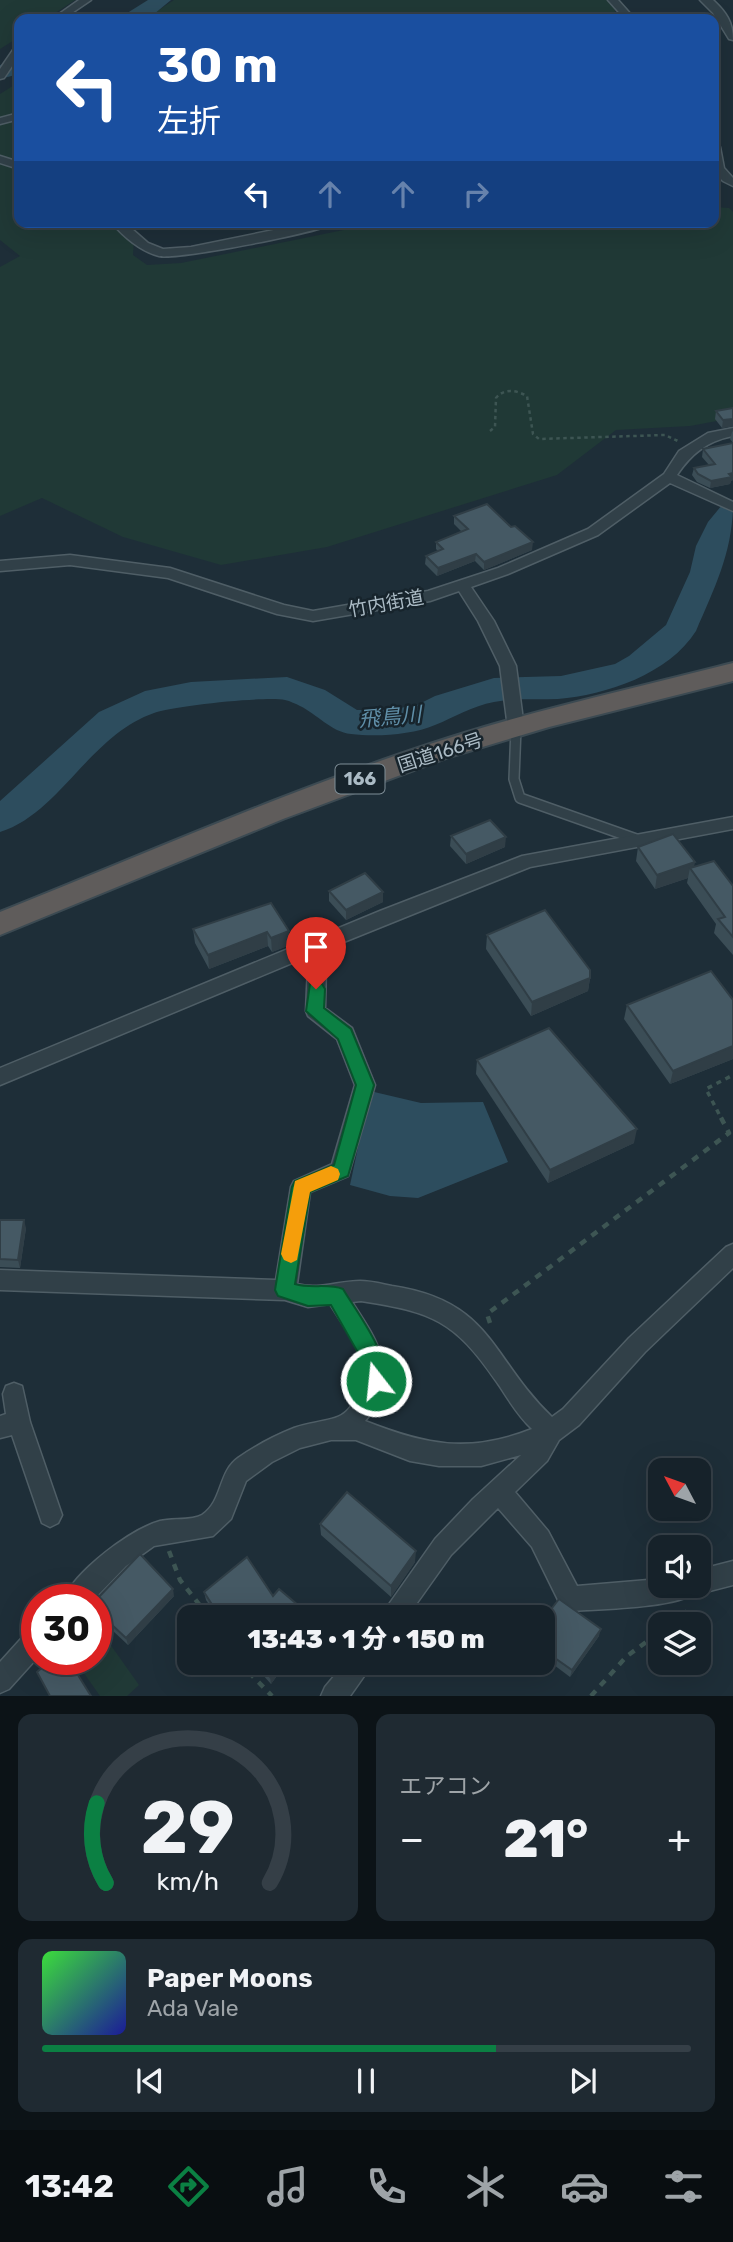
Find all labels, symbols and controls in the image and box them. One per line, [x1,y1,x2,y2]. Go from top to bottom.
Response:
text: 30 m [157,36,278,94]
icon: left [42,42,133,133]
text: 左折 [157,102,221,140]
icon: left [238,175,276,213]
icon: ahead [311,175,349,213]
icon: ahead [384,175,422,213]
icon: right [457,175,495,213]
street label: 竹内街道 [347,586,426,621]
water label: 飛鳥川 [357,701,424,732]
street label: 国道166号 [395,728,486,777]
road number: 166 [336,764,384,794]
pin [286,917,346,989]
icon: arrive [297,928,335,966]
position arrow [339,1344,413,1418]
north arrow [648,1458,710,1521]
map controls [648,1458,711,1675]
button: sound [648,1535,711,1598]
speed limit sign: 30 [21,1584,112,1675]
button: layers [648,1612,711,1675]
text: 13:43 · 1 分 · 150 m [247,1624,485,1655]
text: エアコン [400,1772,492,1800]
text: 29 [141,1786,235,1872]
text: 21° [504,1808,588,1870]
text: − [400,1816,424,1862]
text: + [667,1816,691,1862]
text: km/h [157,1867,219,1896]
text: Paper Moons [147,1963,313,1994]
text: Ada Vale [147,1994,239,2022]
icon: previous [131,2062,169,2100]
icon: pause [347,2062,385,2100]
icon: next [564,2062,602,2100]
icon: directions [164,2162,213,2211]
icon: music [263,2162,312,2211]
icon: phone [362,2162,411,2211]
icon: climate [461,2162,510,2211]
icon: car [560,2162,609,2211]
icon: filters [659,2162,708,2211]
text: 13:42 [25,2167,114,2205]

